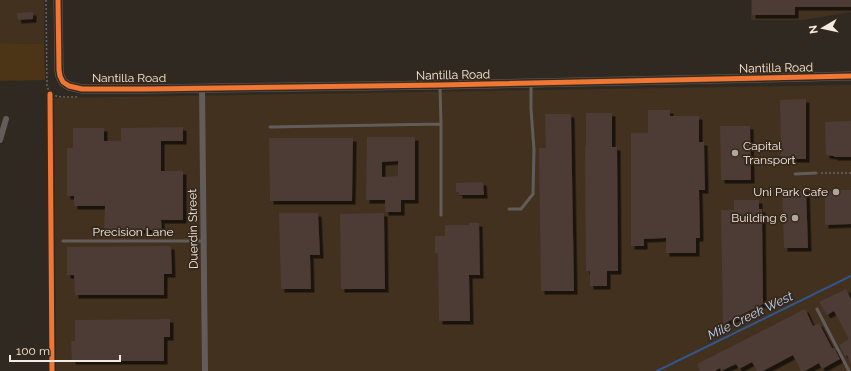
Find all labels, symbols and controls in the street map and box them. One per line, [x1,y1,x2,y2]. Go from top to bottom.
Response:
north arrow [803,8,843,48]
text: N [807,24,821,35]
street label: Nantilla Road [739,60,813,76]
street label: Nantilla Road [416,67,490,83]
street label: Nantilla Road [92,71,166,85]
place label: Capital Transport [743,139,796,167]
marker: Capital Transport [730,148,740,158]
place label: Uni Park Cafe [753,185,828,199]
marker: Uni Park Cafe [831,187,841,197]
street label: Duerdin Street [185,189,201,269]
place label: Building 6 [731,211,787,225]
marker: Building 6 [790,213,800,223]
street label: Precision Lane [93,225,173,239]
water label: Mile Creek West [705,288,796,343]
scale bar [10,337,120,363]
text: 100 m [16,344,50,358]

